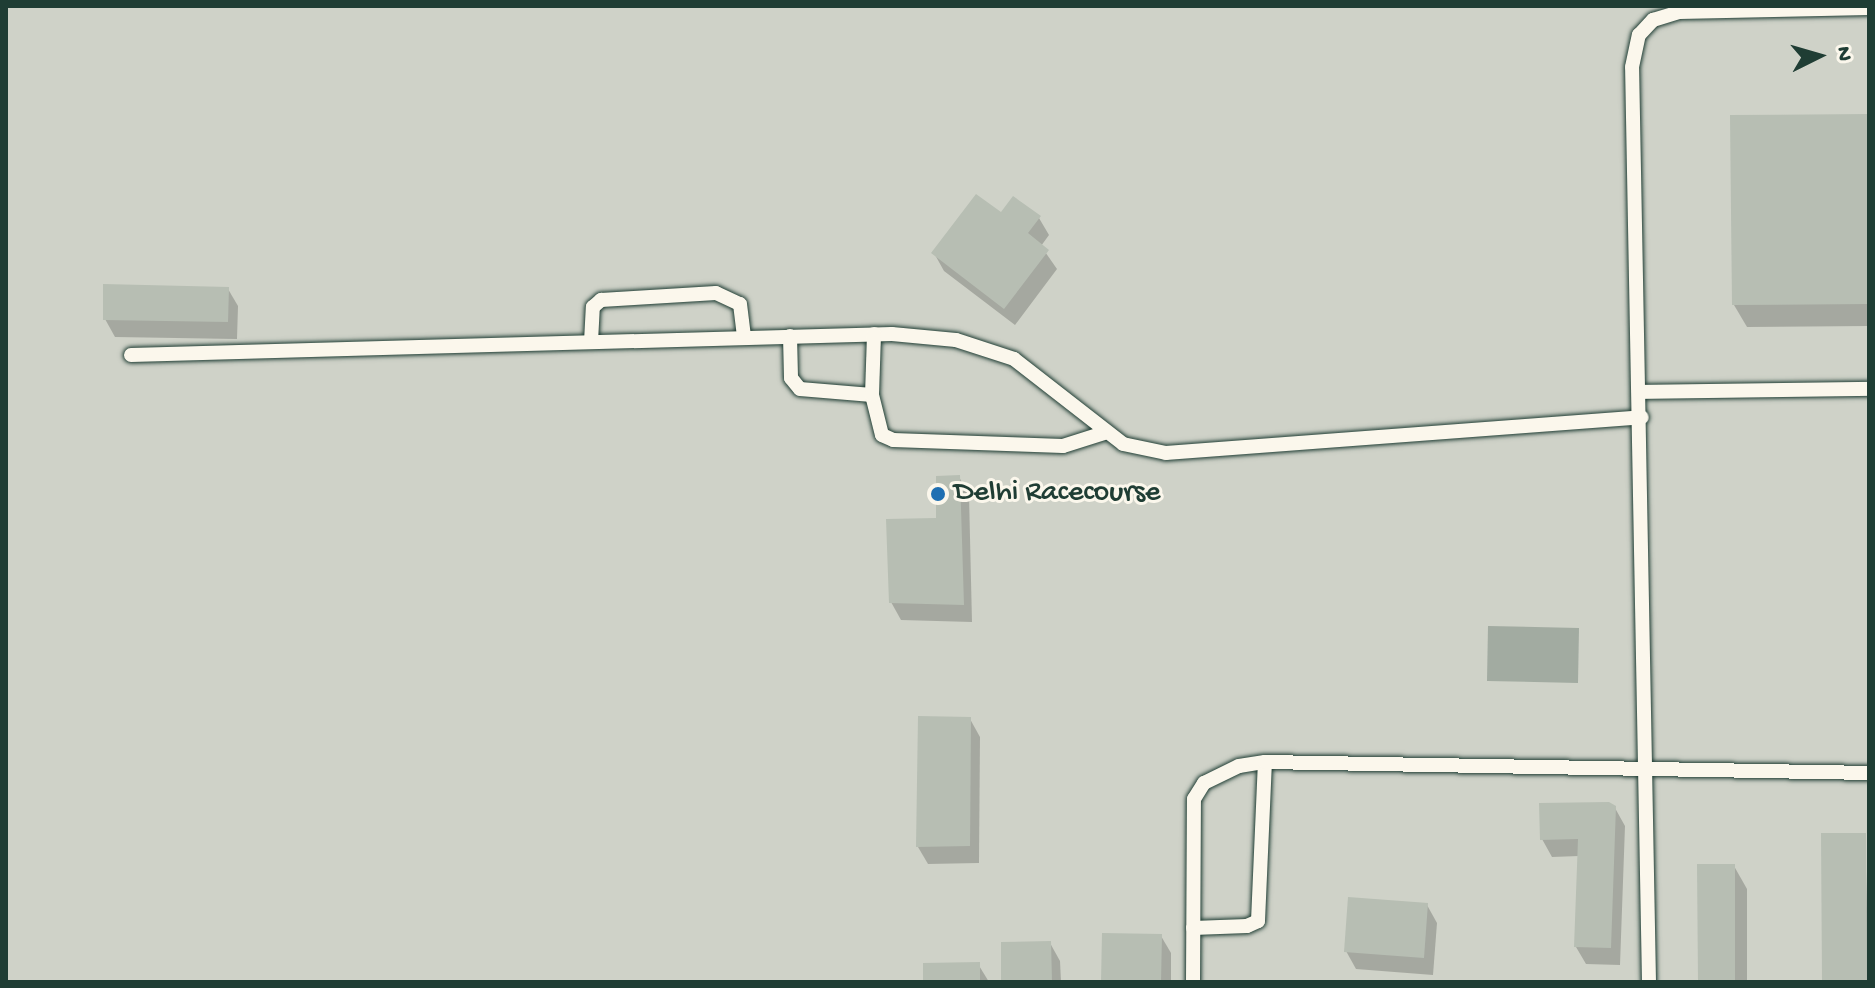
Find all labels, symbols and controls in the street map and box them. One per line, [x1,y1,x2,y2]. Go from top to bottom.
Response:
north arrow [1779,16,1859,96]
text: N [1829,46,1856,62]
place label: Delhi Racecourse [954,476,1160,512]
marker: Delhi Racecourse [929,485,947,503]

